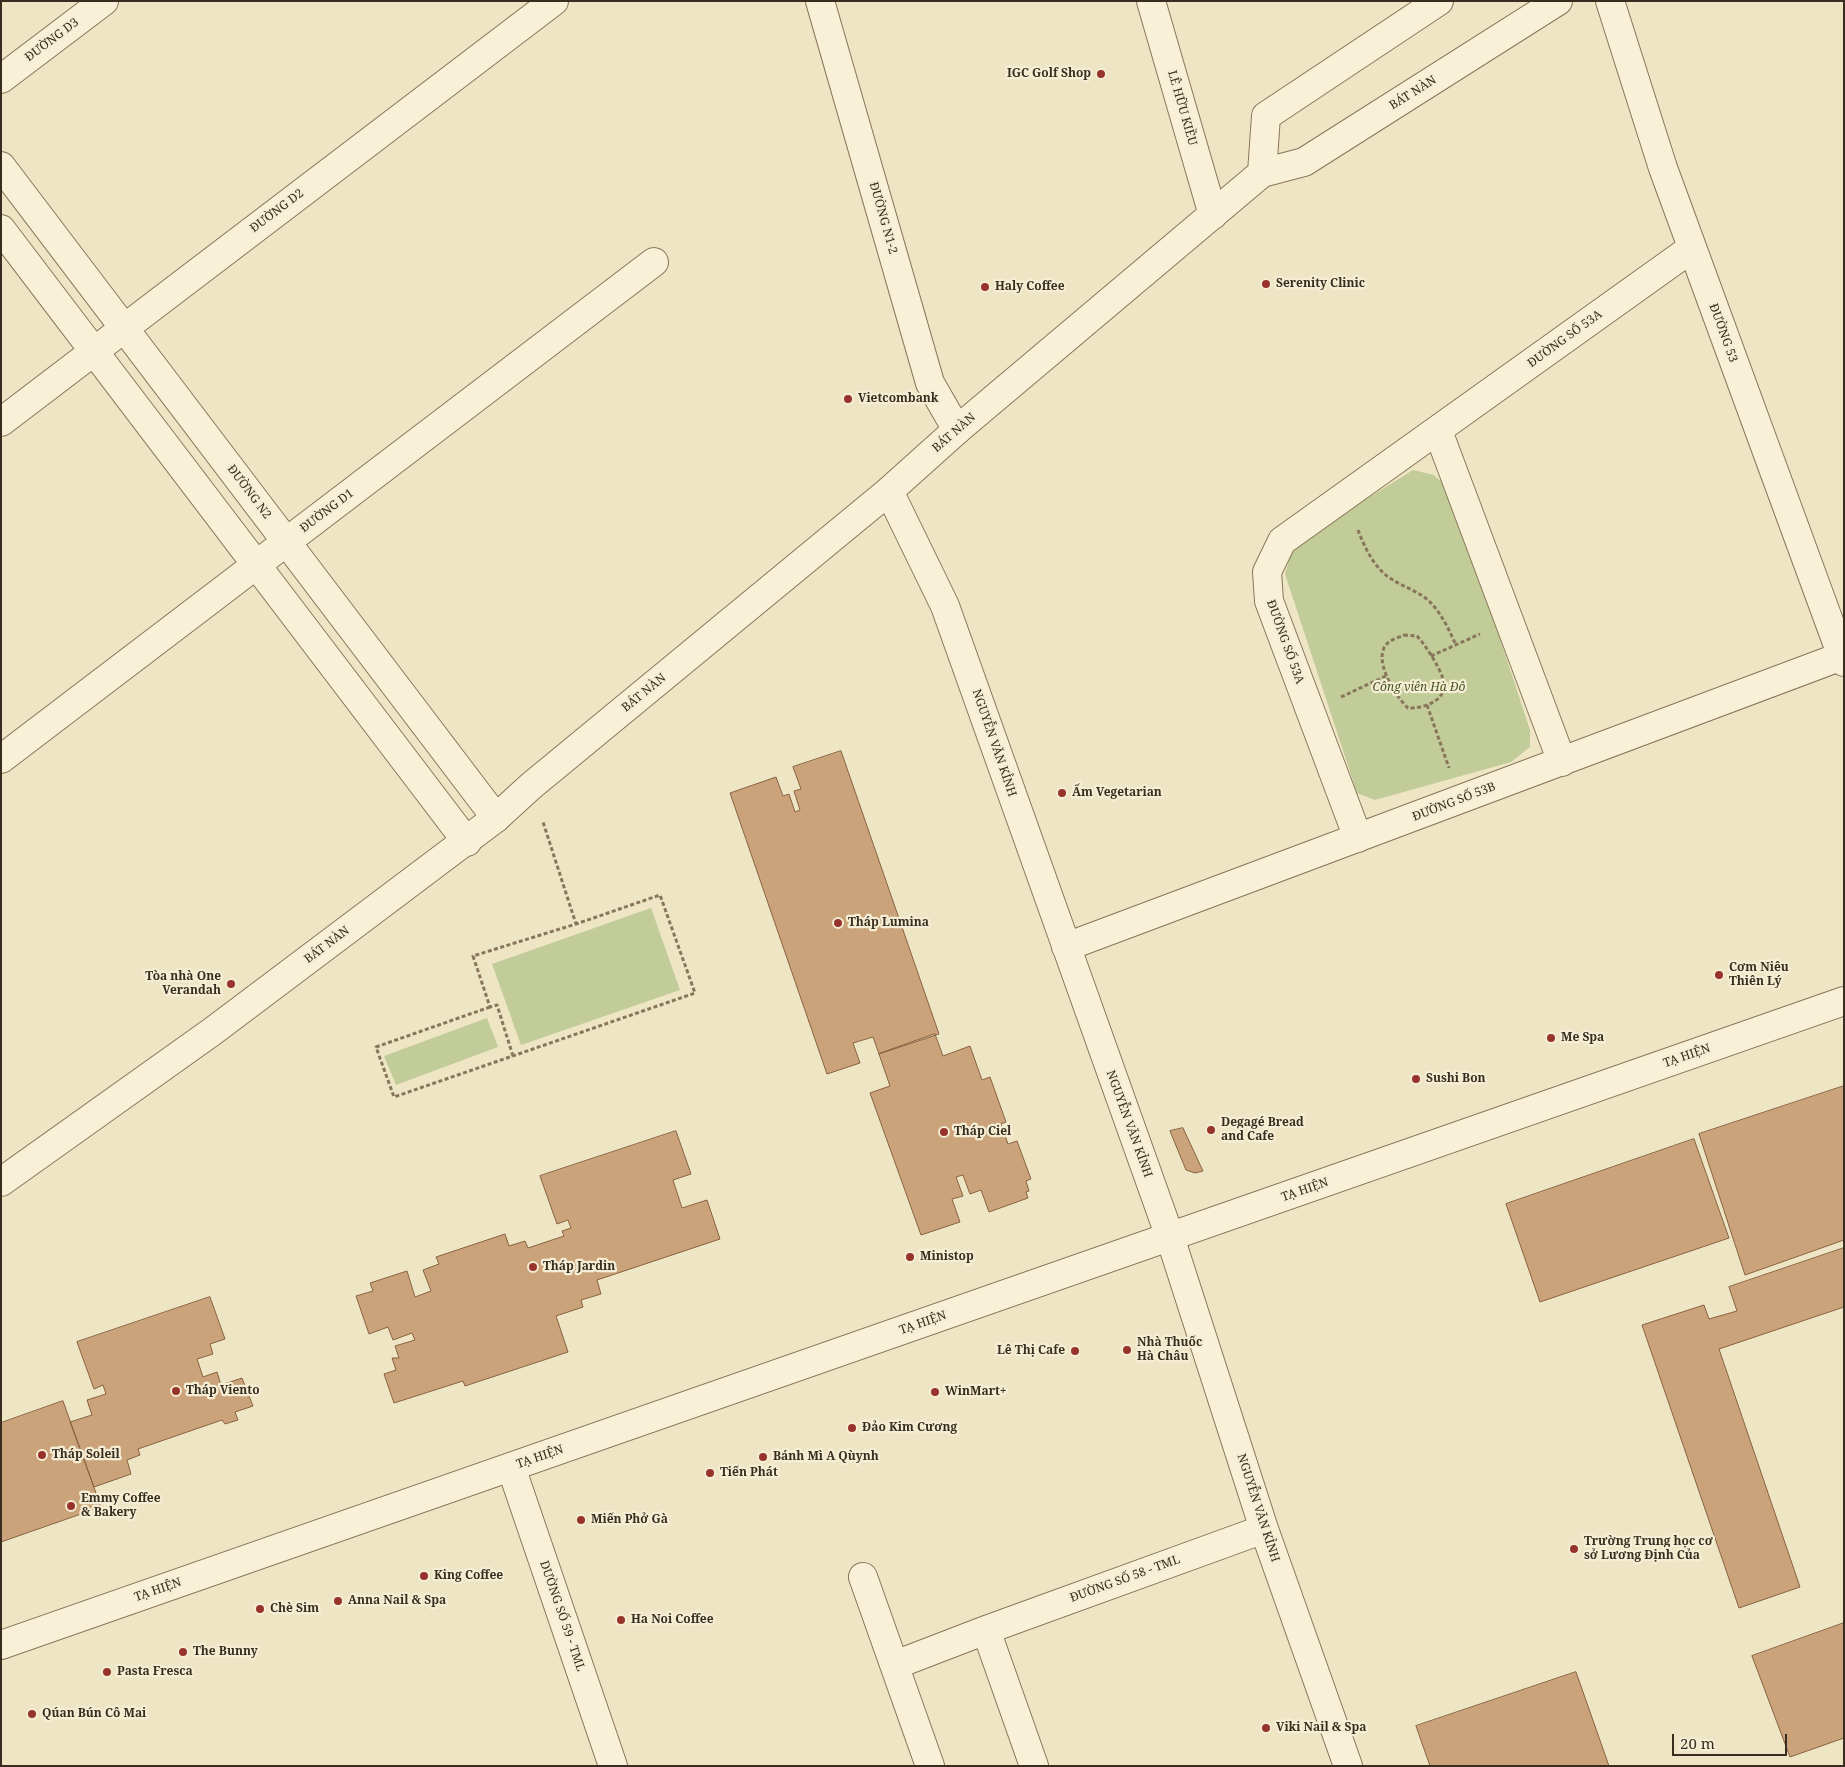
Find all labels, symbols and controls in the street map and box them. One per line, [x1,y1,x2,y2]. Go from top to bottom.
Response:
street label: ĐƯỜNG D3 [22,15,82,65]
place label: IGC Golf Shop [1007,67,1091,81]
marker: IGC Golf Shop [1095,68,1107,80]
street label: LÊ HỮU KIỀU [1164,69,1200,147]
street label: BÁT NÀN [1387,73,1439,113]
street label: ĐƯỜNG N1-2 [866,180,900,256]
street label: ĐƯỜNG D2 [247,186,307,236]
place label: Serenity Clinic [1276,277,1365,291]
marker: Serenity Clinic [1260,278,1272,290]
place label: Haly Coffee [995,280,1065,294]
marker: Haly Coffee [979,281,991,293]
street label: ĐƯỜNG 53 [1706,302,1740,364]
street label: ĐƯỜNG SỐ 53A [1525,307,1605,371]
place label: Vietcombank [858,392,938,406]
marker: Vietcombank [842,393,854,405]
street label: BÁT NÀN [929,410,979,456]
street label: ĐƯỜNG N2 [224,462,274,522]
street label: ĐƯỜNG D1 [297,486,357,536]
street label: ĐƯỜNG SỐ 53A [1263,598,1307,686]
street label: BÁT NÀN [619,671,669,715]
park label: Công viên Hà Đô [1373,681,1465,695]
street label: NGUYỄN VĂN KỈNH [969,687,1019,799]
street label: ĐƯỜNG SỐ 53B [1410,780,1498,824]
place label: Ấm Vegetarian [1072,786,1162,800]
marker: Ấm Vegetarian [1056,787,1068,799]
place label: Tháp Lumina [848,916,929,930]
marker: Tháp Lumina [832,917,844,929]
street label: BÁT NÀN [302,923,352,967]
place label: Cơm Niêu Thiên Lý [1729,961,1789,989]
marker: Cơm Niêu Thiên Lý [1713,969,1725,981]
place label: Tòa nhà One Verandah [145,970,221,998]
marker: Tòa nhà One Verandah [225,978,237,990]
place label: Me Spa [1561,1031,1604,1045]
marker: Me Spa [1545,1032,1557,1044]
street label: TẠ HIỆN [1662,1041,1712,1071]
street label: NGUYỄN VĂN KỈNH [1103,1068,1155,1180]
place label: Sushi Bon [1426,1072,1486,1086]
marker: Sushi Bon [1410,1073,1422,1085]
place label: Degagé Bread and Cafe [1221,1116,1304,1144]
marker: Degagé Bread and Cafe [1205,1124,1217,1136]
place label: Tháp Ciel [954,1125,1011,1139]
marker: Tháp Ciel [938,1126,950,1138]
street label: TẠ HIỆN [1280,1175,1330,1205]
place label: Ministop [920,1250,974,1264]
marker: Ministop [904,1251,916,1263]
place label: Tháp Jardin [543,1260,615,1274]
marker: Tháp Jardin [527,1261,539,1273]
street label: TẠ HIỆN [898,1308,948,1338]
place label: Nhà Thuốc Hà Châu [1137,1336,1202,1364]
place label: Lê Thị Cafe [997,1344,1065,1358]
marker: Nhà Thuốc Hà Châu [1121,1344,1133,1356]
marker: Lê Thị Cafe [1069,1345,1081,1357]
place label: Tháp Viento [186,1384,260,1398]
marker: Tháp Viento [170,1385,182,1397]
place label: WinMart+ [945,1385,1007,1399]
marker: WinMart+ [929,1386,941,1398]
place label: Đảo Kim Cương [862,1421,957,1435]
marker: Đảo Kim Cương [846,1422,858,1434]
street label: TẠ HIỆN [515,1442,565,1472]
place label: Tháp Soleil [52,1448,120,1462]
marker: Tháp Soleil [36,1449,48,1461]
place label: Bánh Mì A Qùynh [773,1450,879,1464]
marker: Bánh Mì A Qùynh [757,1451,769,1463]
street label: NGUYỄN VĂN KỈNH [1234,1452,1282,1564]
place label: Tiến Phát [720,1466,778,1480]
marker: Tiến Phát [704,1467,716,1479]
place label: Emmy Coffee & Bakery [81,1492,161,1520]
marker: Emmy Coffee & Bakery [65,1500,77,1512]
place label: Miến Phở Gà [591,1513,668,1527]
marker: Miến Phở Gà [575,1514,587,1526]
place label: Trường Trung học cơ sở Lương Định Của [1584,1535,1713,1563]
marker: Trường Trung học cơ sở Lương Định Của [1568,1543,1580,1555]
street label: ĐƯỜNG SỐ 58 - TML [1068,1552,1182,1606]
street label: DƯỜNG SỐ 59 - TML [536,1559,588,1673]
place label: King Coffee [434,1569,503,1583]
marker: King Coffee [418,1570,430,1582]
street label: TẠ HIỆN [133,1575,183,1605]
place label: Anna Nail & Spa [348,1594,446,1608]
marker: Anna Nail & Spa [332,1595,344,1607]
place label: Chè Sim [270,1602,319,1616]
marker: Chè Sim [254,1603,266,1615]
place label: Ha Noi Coffee [631,1613,714,1627]
marker: Ha Noi Coffee [615,1614,627,1626]
place label: The Bunny [193,1645,258,1659]
marker: The Bunny [177,1646,189,1658]
place label: Pasta Fresca [117,1665,193,1679]
marker: Pasta Fresca [101,1666,113,1678]
place label: Qúan Bún Cô Mai [42,1707,146,1721]
marker: Qúan Bún Cô Mai [26,1708,38,1720]
place label: Viki Nail & Spa [1276,1721,1366,1735]
marker: Viki Nail & Spa [1260,1722,1272,1734]
scale bar [1675,1724,1790,1756]
text: 20 m [1680,1733,1715,1753]

